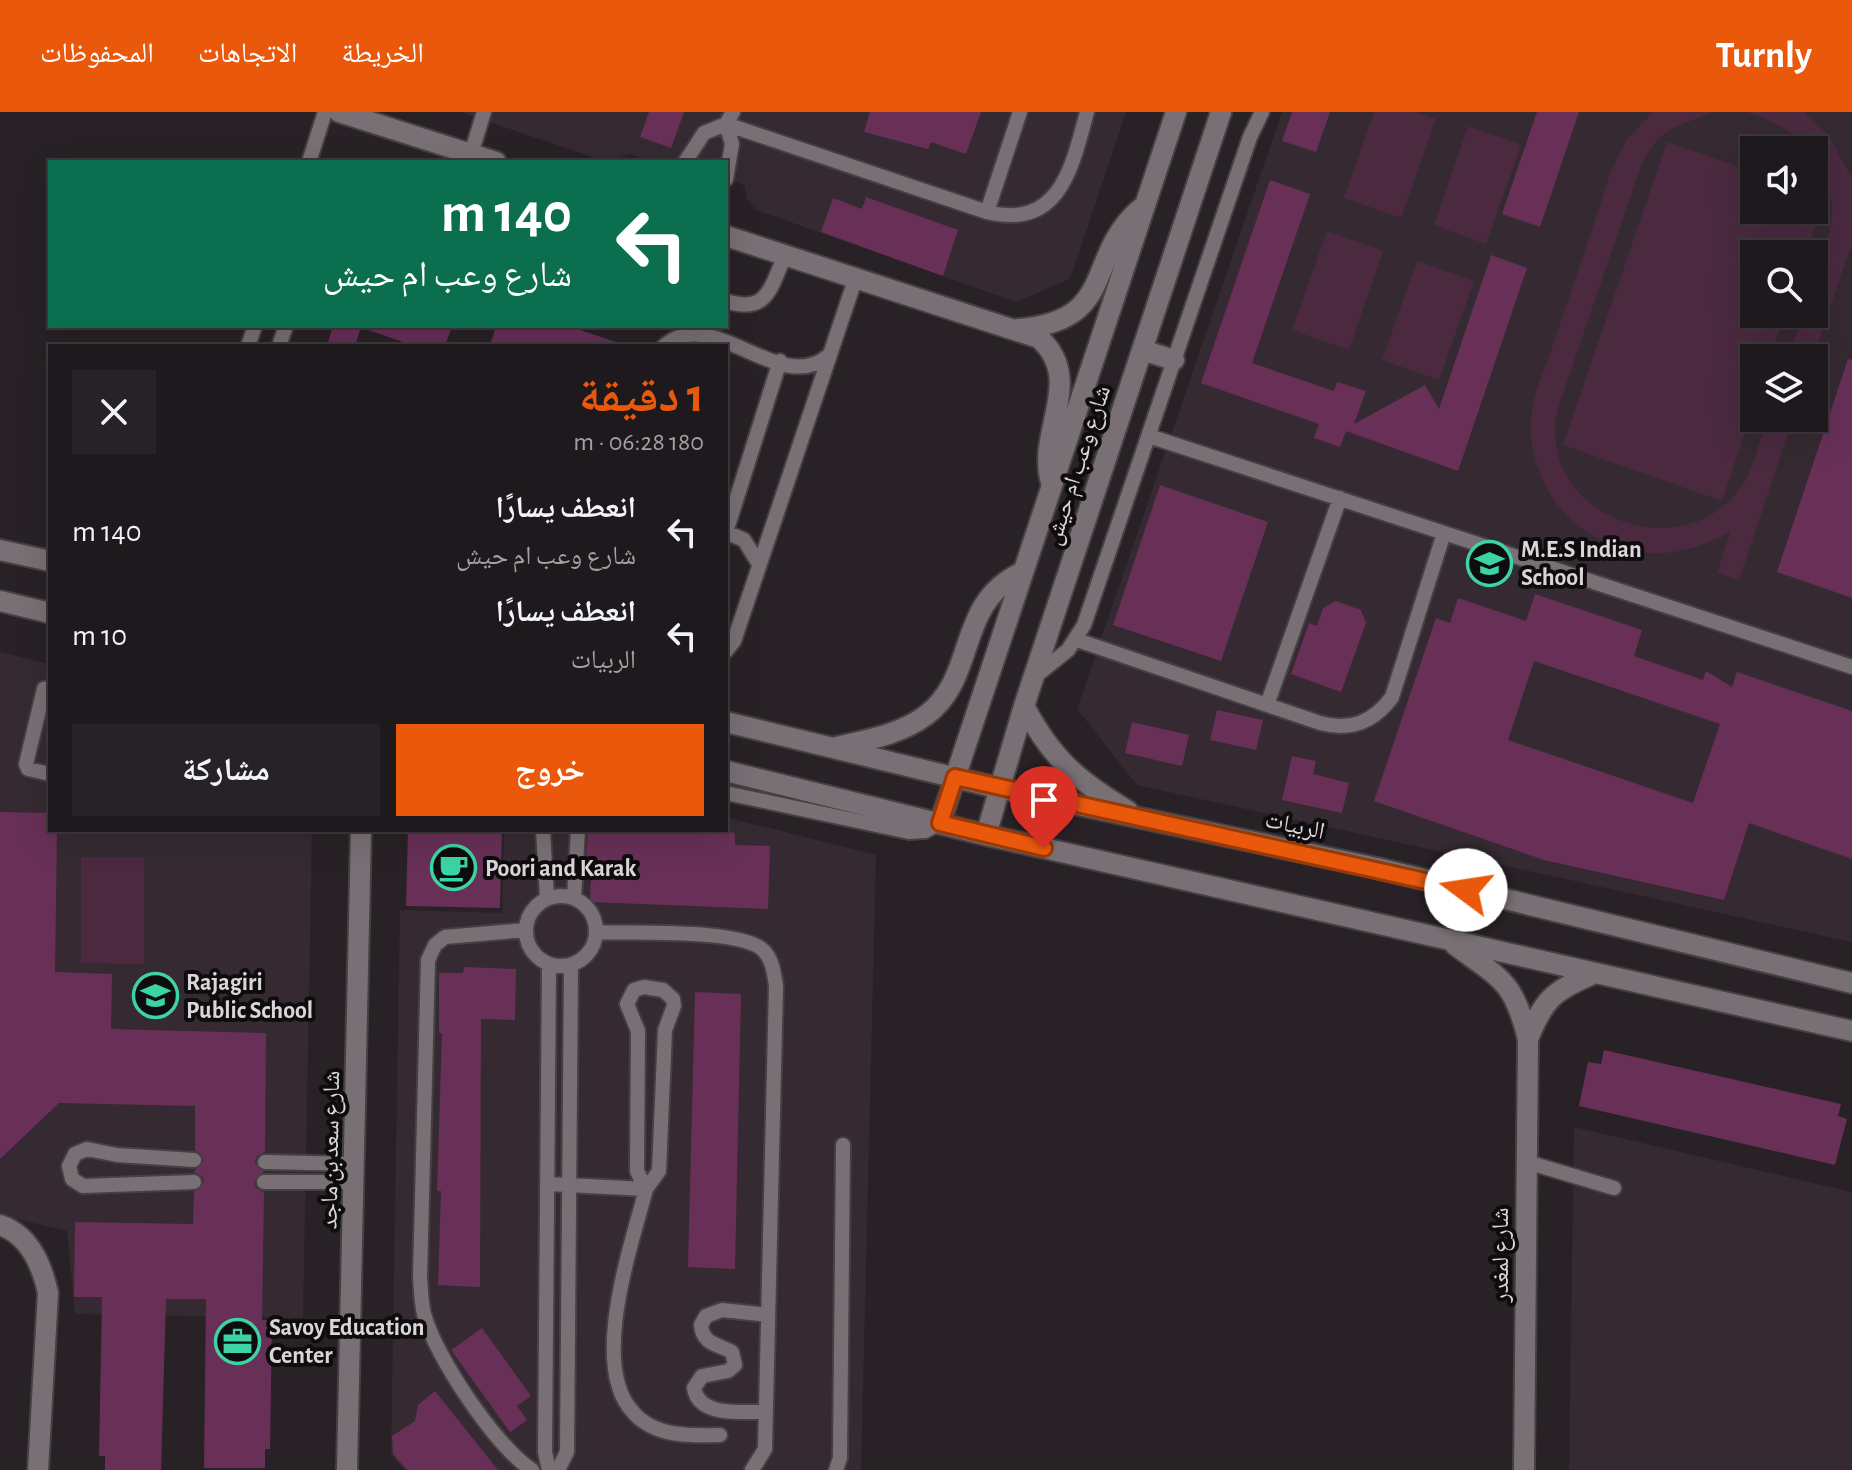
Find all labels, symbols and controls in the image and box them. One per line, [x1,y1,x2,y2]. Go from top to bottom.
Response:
text: Turnly [1716,37,1812,75]
text: المحفوظات [40,40,154,68]
text: الاتجاهات [198,40,297,68]
text: الخريطة [341,40,424,68]
map controls [1740,136,1828,432]
button: sound [1740,136,1828,224]
text: 140 m [441,186,572,242]
icon: left [600,192,704,296]
button: search [1740,240,1828,328]
text: شارع وعب ام حيش [323,257,572,293]
button: layers [1740,344,1828,432]
button: close [72,370,156,454]
text: 1 دقيقة [579,373,704,421]
street label: شارع وعب ام حيش [1041,383,1118,549]
text: 180 m · 06:28 [573,429,704,455]
text: انعطف يسارًا [495,493,636,523]
icon: left [660,510,704,554]
text: 140 m [72,517,142,547]
place label: M.E.S Indian School [1521,538,1642,590]
school or university icon: M.E.S Indian School [1466,539,1514,587]
text: شارع وعب ام حيش [456,543,636,569]
text: انعطف يسارًا [495,597,636,627]
icon: left [660,614,704,658]
text: 10 m [72,621,127,651]
text: الربيات [571,647,636,673]
button: مشاركة [72,724,380,816]
button: خروج [396,724,704,816]
pin [1010,766,1078,848]
icon: arrive [1022,778,1066,822]
street label: الربيات [1263,808,1327,845]
cafe icon: Poori and Karak [430,844,478,892]
position arrow [1424,848,1508,932]
place label: Poori and Karak [485,857,637,881]
place label: Rajagiri Public School [186,971,313,1023]
school or university icon: Rajagiri Public School [131,972,179,1020]
street label: شارع سعد بن ماجد [318,1070,346,1230]
street label: شارع لمغدر [1489,1207,1515,1304]
place label: Savoy Education Center [269,1316,425,1368]
office icon: Savoy Education Center [214,1317,262,1365]

